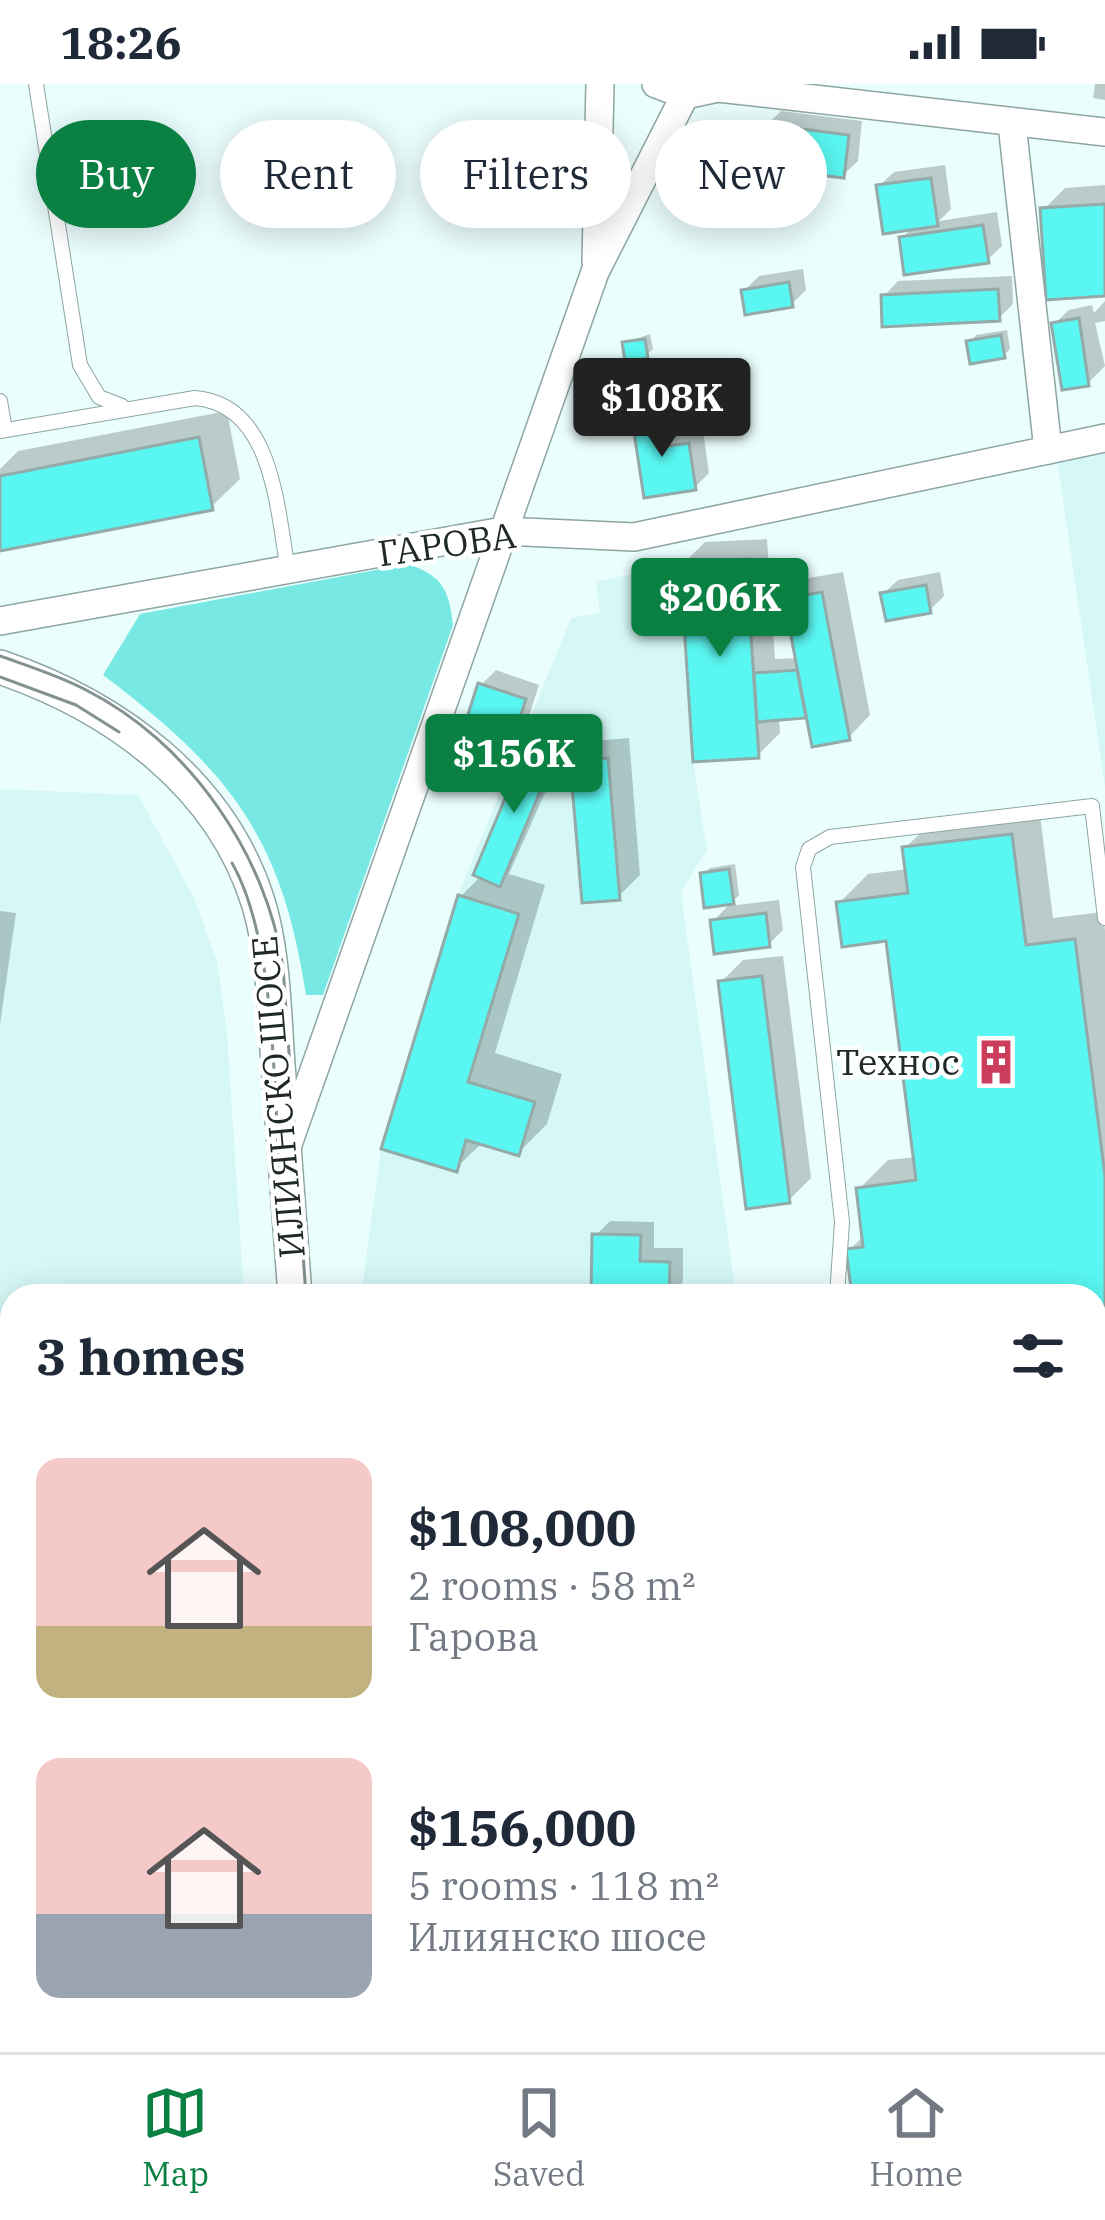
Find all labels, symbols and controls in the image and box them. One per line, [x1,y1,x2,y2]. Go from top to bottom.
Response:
text: 18:26 [60,13,182,71]
chip: Buy [36,120,196,228]
chip: Rent [220,120,396,228]
chip: Filters [420,120,631,228]
chip: New [655,120,827,228]
pin: $108K [578,358,746,460]
text: $108K [600,371,724,422]
street label: ГАРОВА [375,511,519,576]
pin: $206K [636,558,804,660]
text: $206K [658,571,782,622]
pin: $156K [430,714,598,816]
text: $156K [452,727,576,778]
street label: ИЛИЯНСКО ШОСЕ [240,934,315,1260]
building icon: Технос [971,1037,1021,1087]
place label: Технос [836,1038,960,1085]
text: 3 homes [36,1323,246,1389]
icon: filters [1005,1323,1071,1389]
text: $108,000 [408,1494,636,1560]
icon: home [132,1506,276,1650]
text: 2 rooms · 58 m² [408,1560,696,1611]
text: Гарова [408,1611,539,1662]
text: $156,000 [408,1794,636,1860]
icon: home [132,1806,276,1950]
text: 5 rooms · 118 m² [408,1860,719,1911]
text: Илиянско шосе [408,1911,707,1962]
tab: Map [142,2080,209,2195]
tab: Saved [493,2080,585,2195]
tab: Home [869,2080,963,2195]

